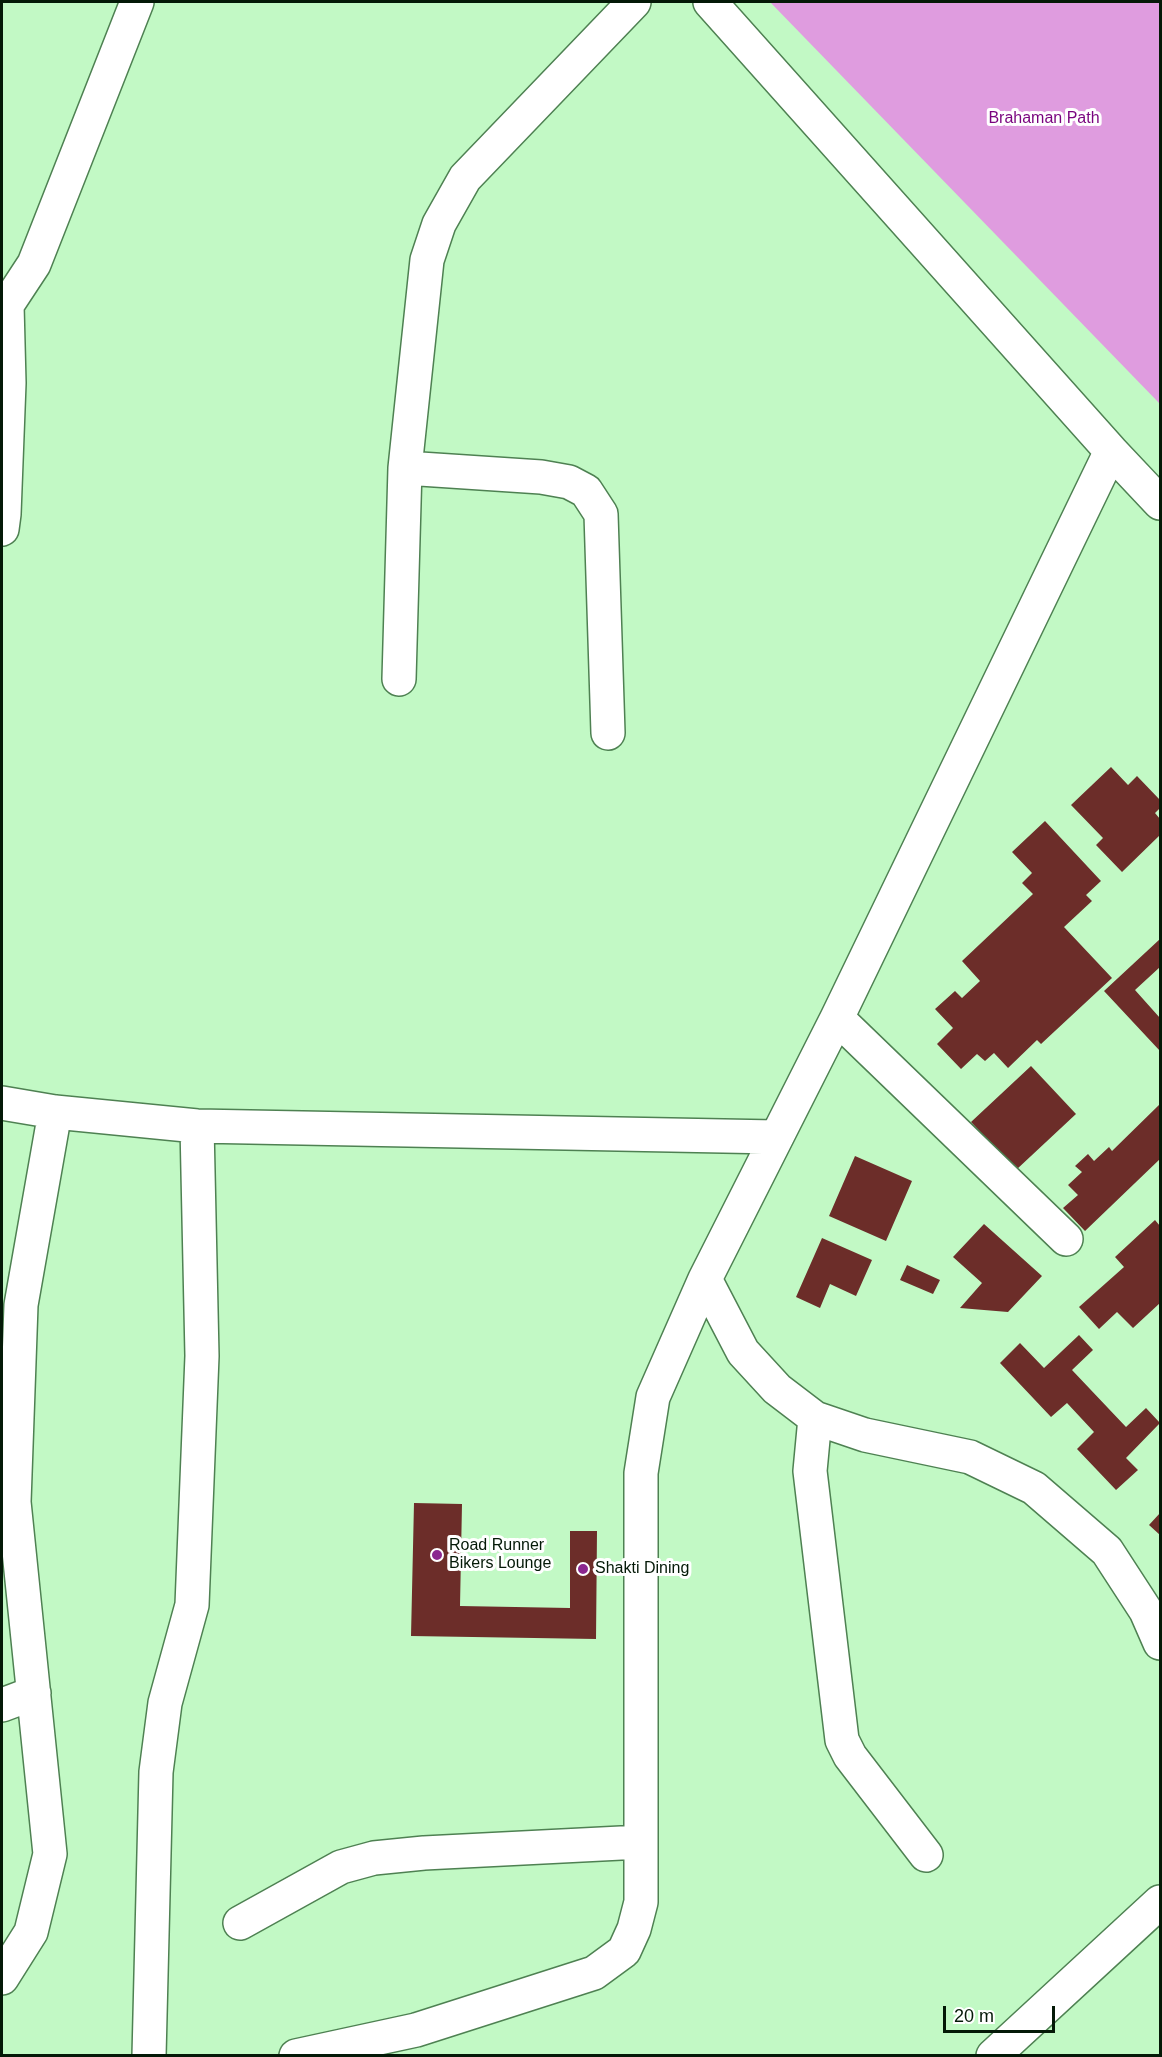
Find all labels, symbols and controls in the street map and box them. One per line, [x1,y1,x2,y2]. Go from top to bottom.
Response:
park label: Brahaman Path [988,109,1100,129]
place label: Road Runner Bikers Lounge [449,1536,551,1574]
marker: Road Runner Bikers Lounge [430,1548,444,1562]
place label: Shakti Dining [595,1559,689,1579]
marker: Shakti Dining [576,1562,590,1576]
scale bar [946,1994,1058,2032]
text: 20 m [954,2006,994,2026]

